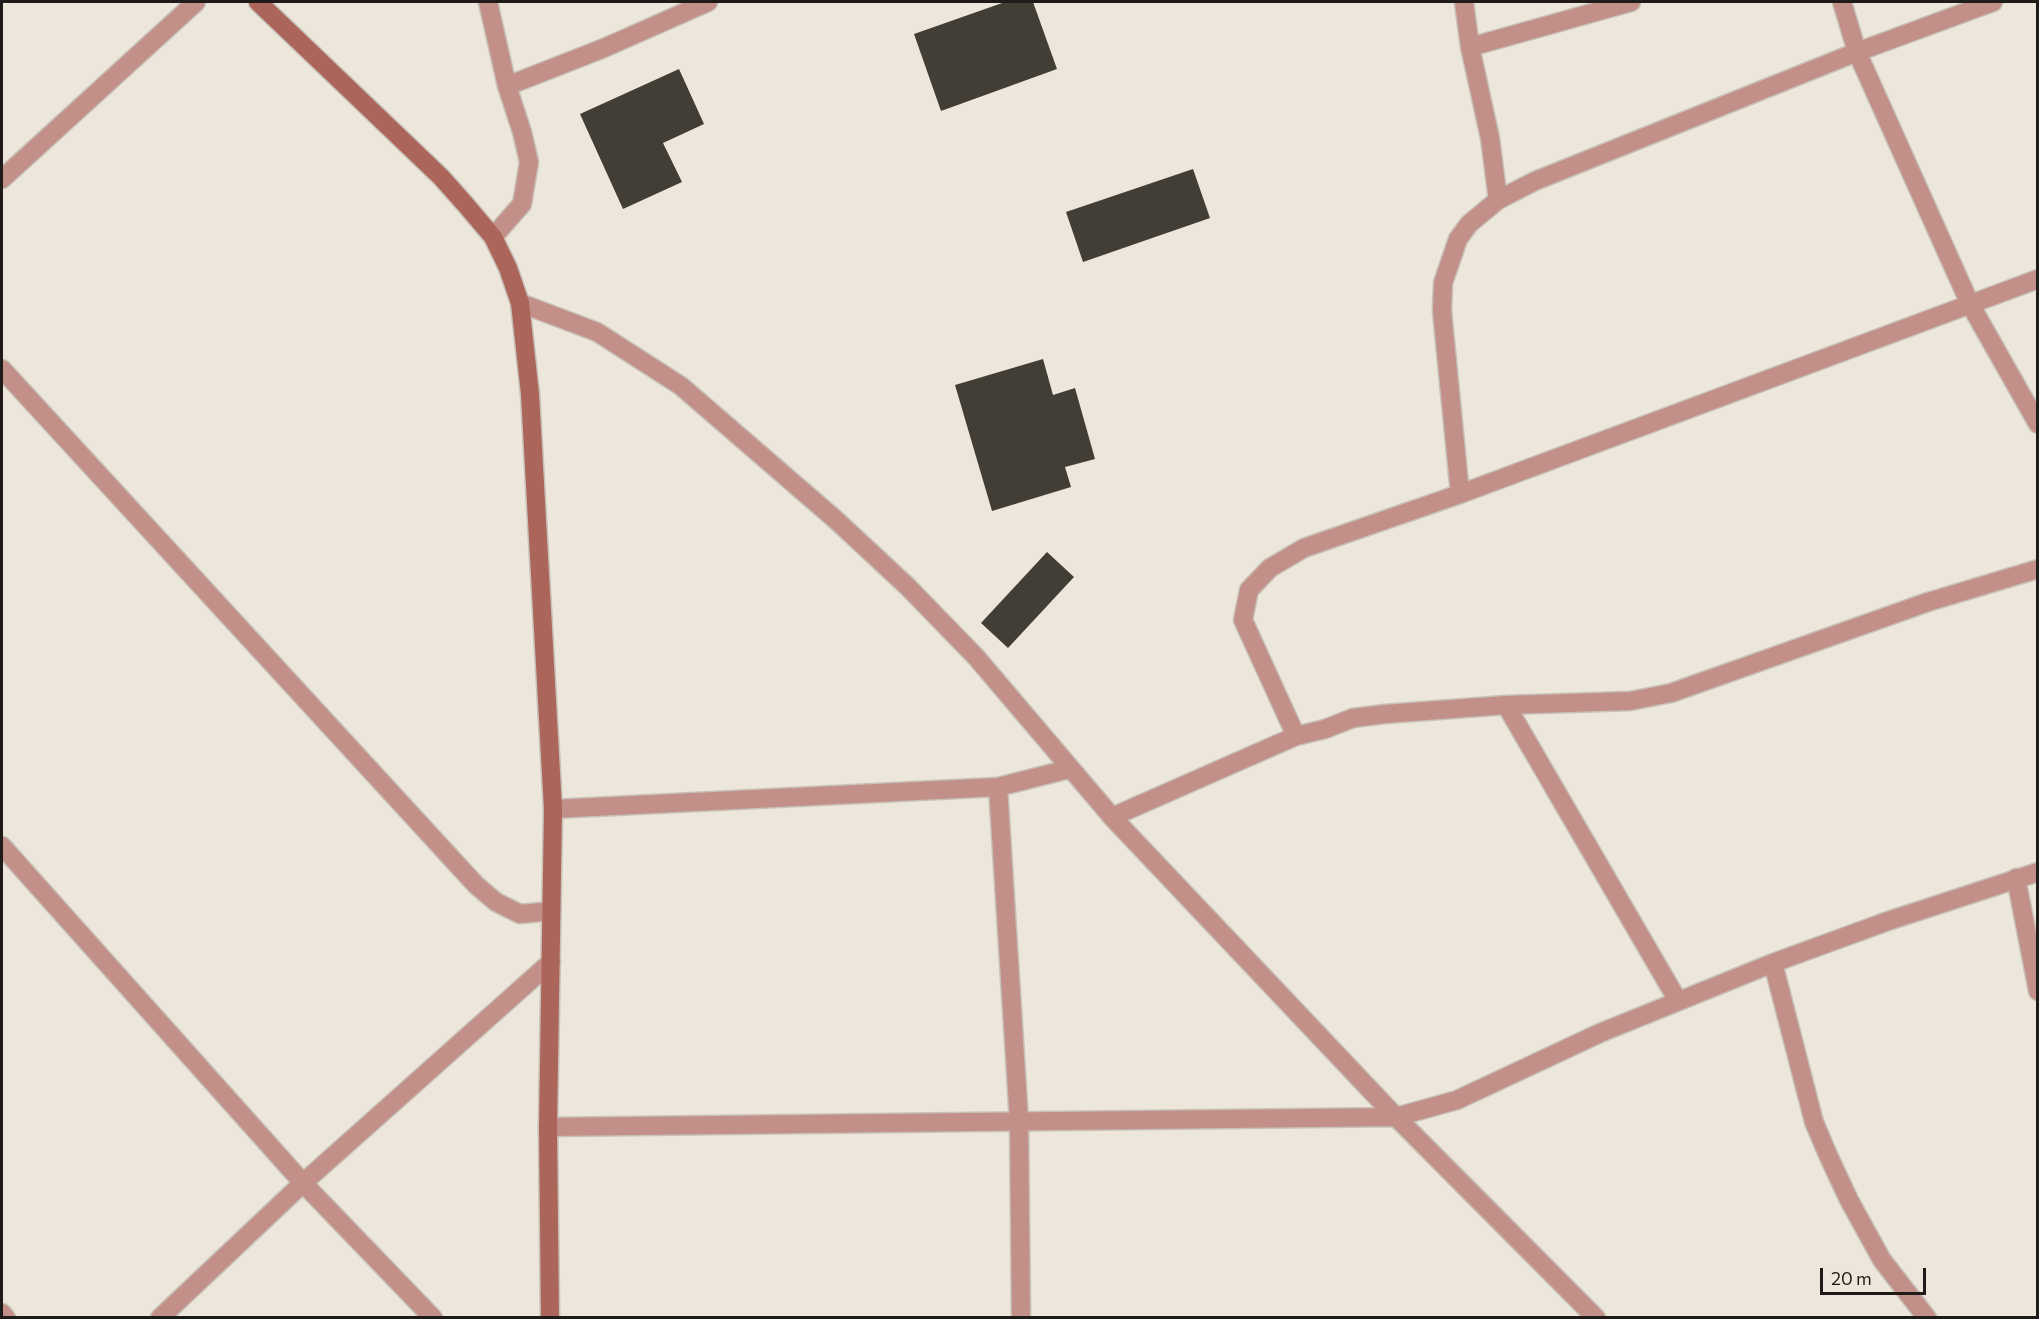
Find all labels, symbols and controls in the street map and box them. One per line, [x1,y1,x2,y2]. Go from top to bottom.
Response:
scale bar [1823,1256,1930,1294]
text: 20 m [1831,1267,1872,1289]

